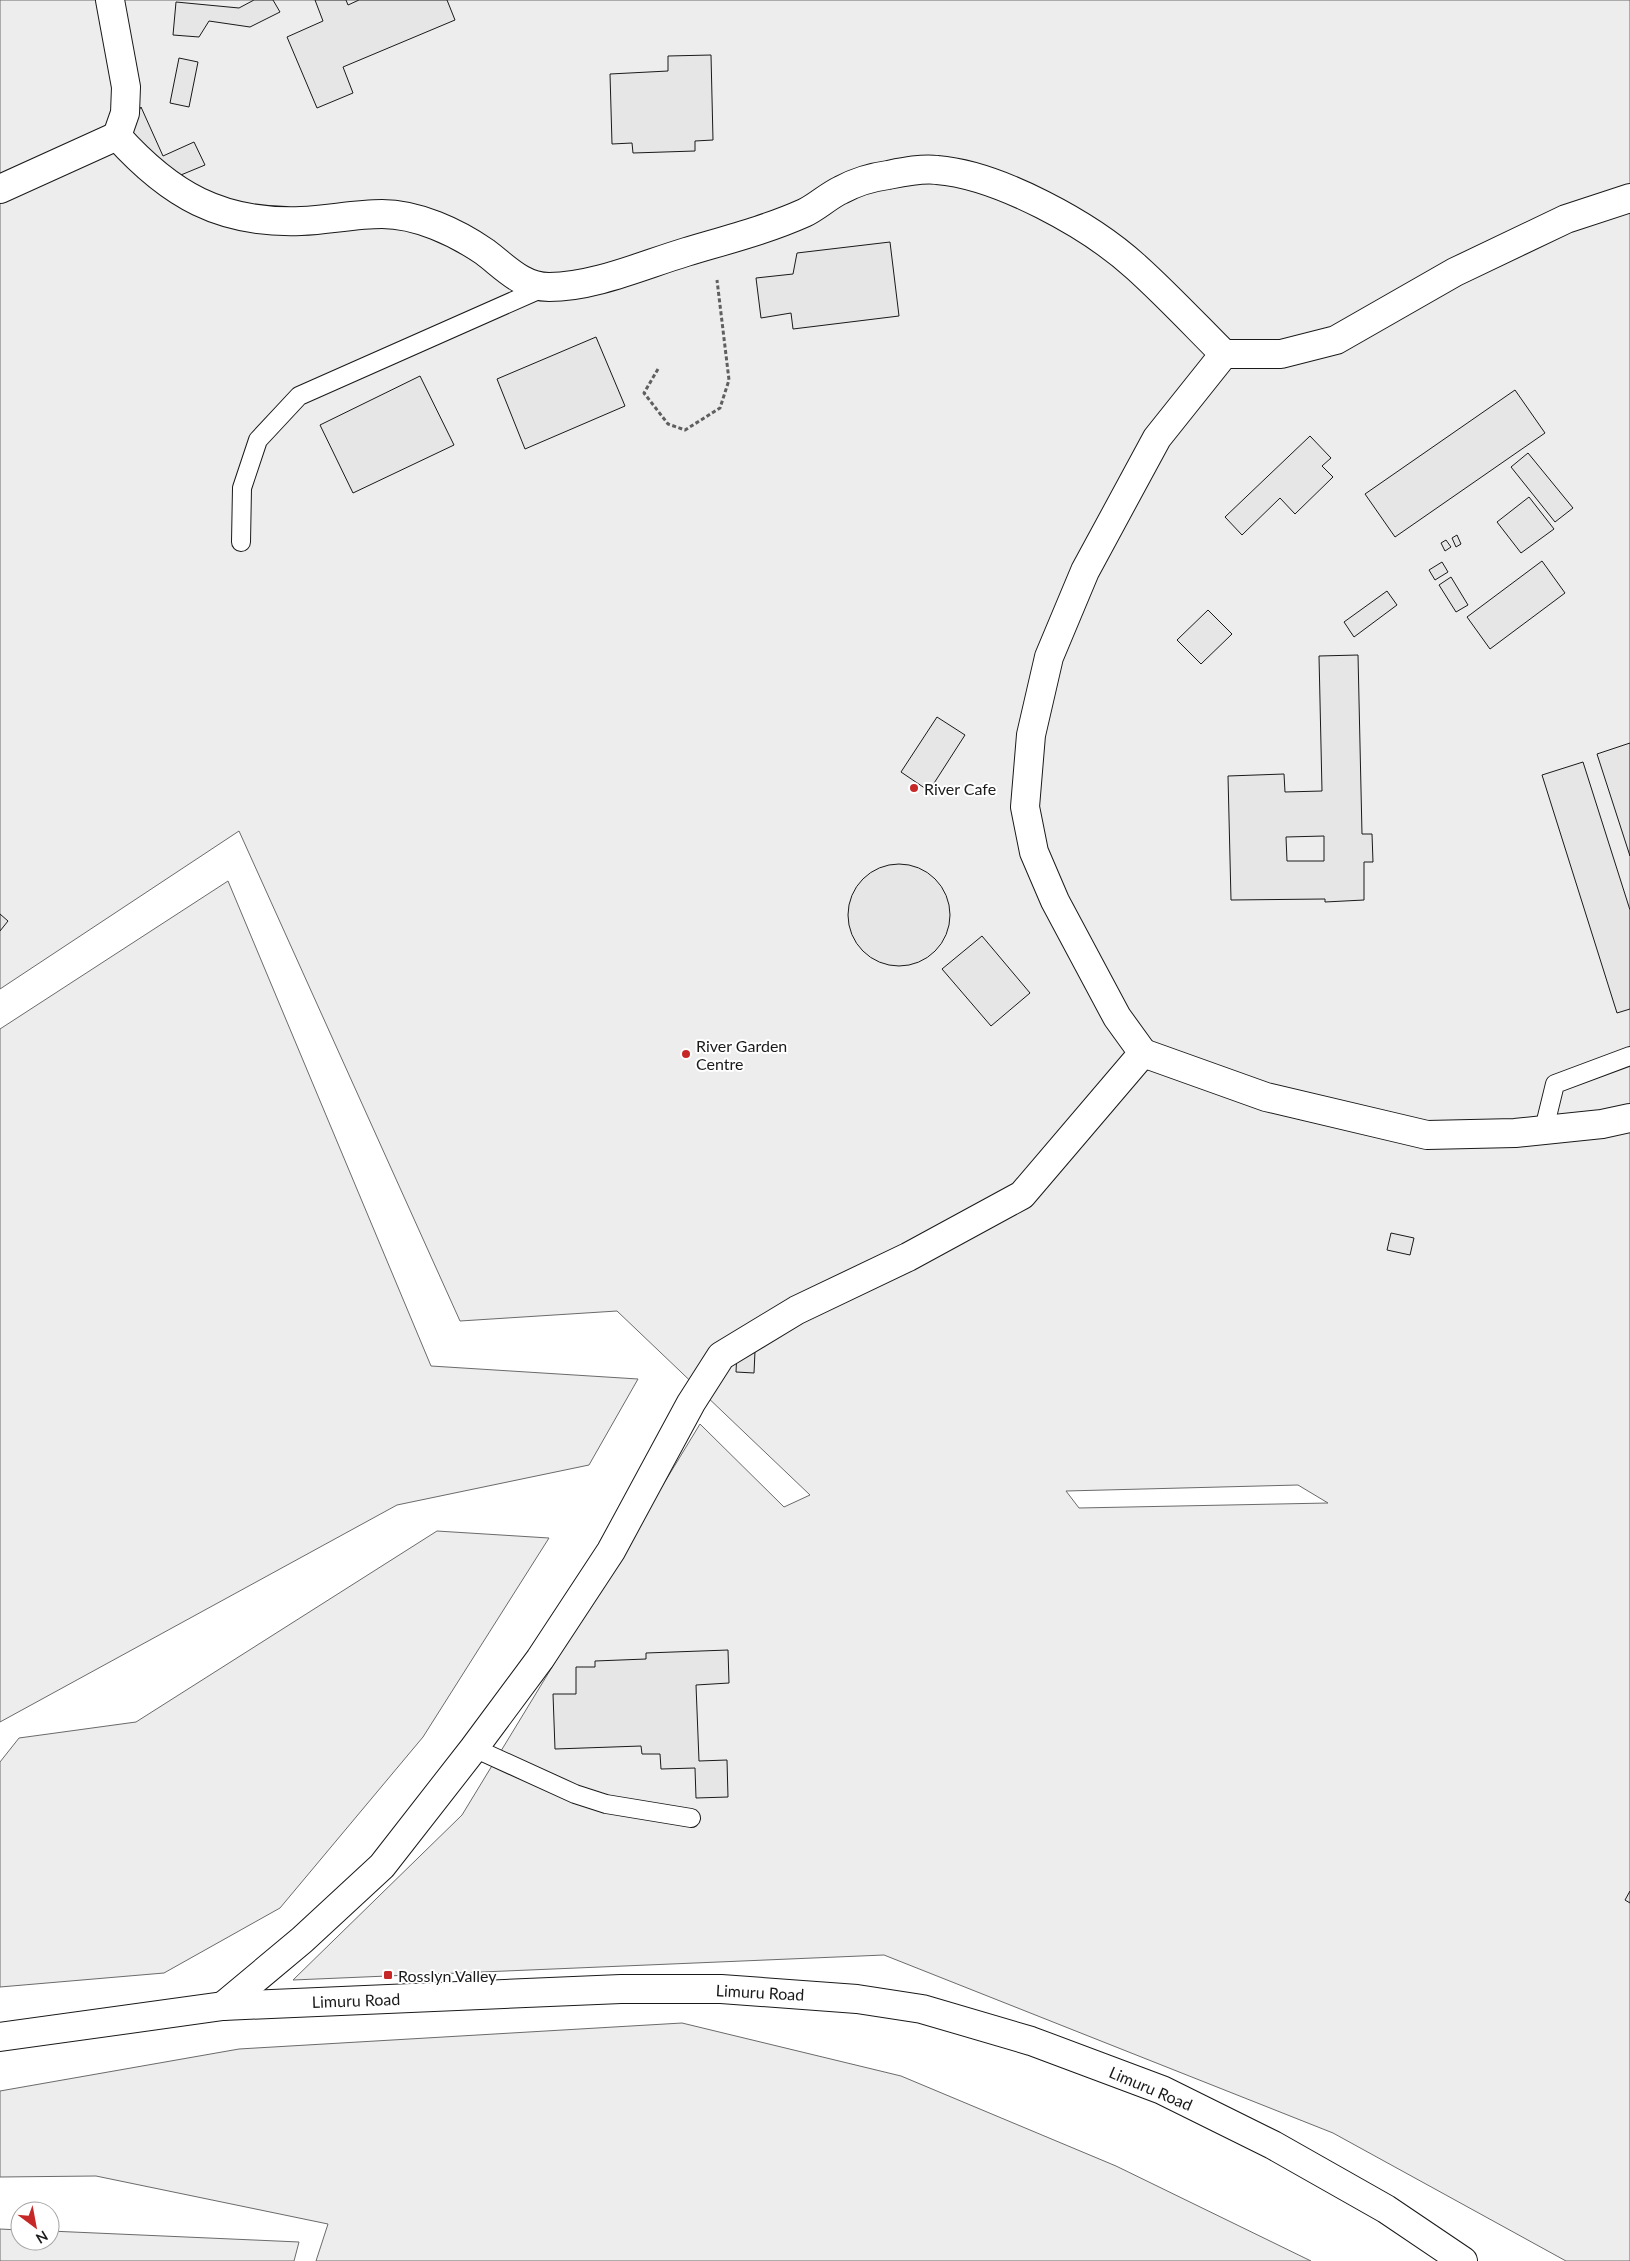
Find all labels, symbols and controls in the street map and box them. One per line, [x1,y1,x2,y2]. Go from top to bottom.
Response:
place label: River Cafe [924,779,996,798]
marker: River Cafe [908,782,920,794]
place label: River Garden Centre [696,1036,787,1073]
marker: River Garden Centre [680,1048,692,1060]
place label: Rosslyn Valley [398,1966,497,1985]
marker: Rosslyn Valley [382,1969,394,1981]
street label: Limuru Road [715,1980,805,2004]
street label: Limuru Road [311,1989,401,2011]
street label: Limuru Road [1107,2062,1195,2114]
north arrow [10,2201,60,2251]
text: N [33,2227,51,2248]

